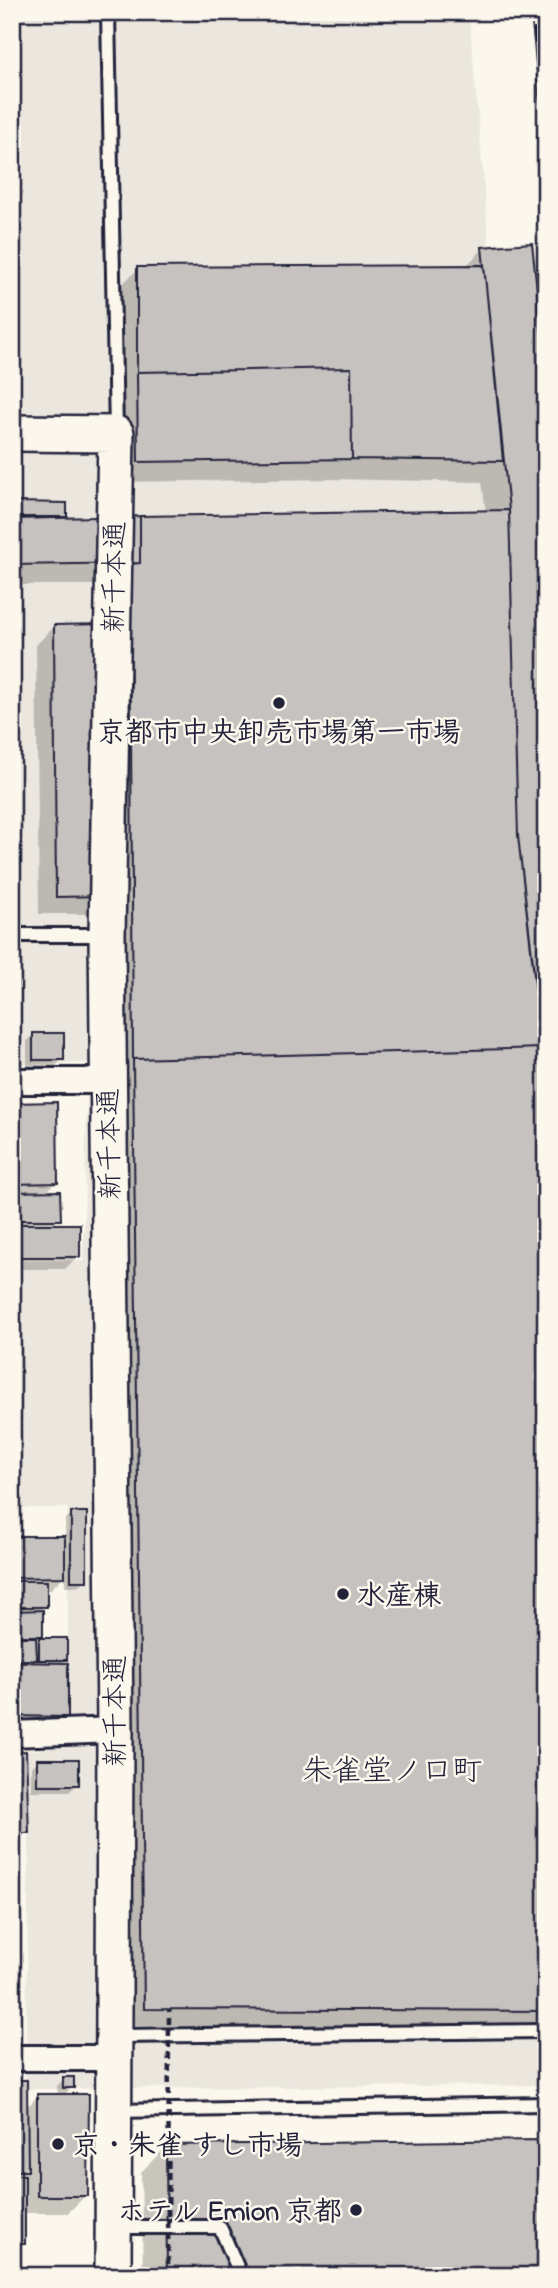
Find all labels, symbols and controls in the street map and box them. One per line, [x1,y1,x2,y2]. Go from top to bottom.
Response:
street label: 新千本通 [95,521,138,633]
marker: 京都市中央卸売市場第一市場 [271,695,287,711]
place label: 京都市中央卸売市場第一市場 [97,714,461,755]
street label: 新千本通 [90,1088,133,1200]
place label: 水産棟 [357,1577,441,1618]
marker: 水産棟 [335,1586,351,1602]
street label: 新千本通 [97,1655,138,1767]
district label: 朱雀堂ノ口町 [302,1751,482,1795]
place label: 京・朱雀 すし市場 [72,2127,303,2168]
marker: 京・朱雀 すし市場 [50,2136,66,2152]
place label: ホテル Emion 京都 [118,2193,342,2234]
marker: ホテル Emion 京都 [348,2202,364,2218]

